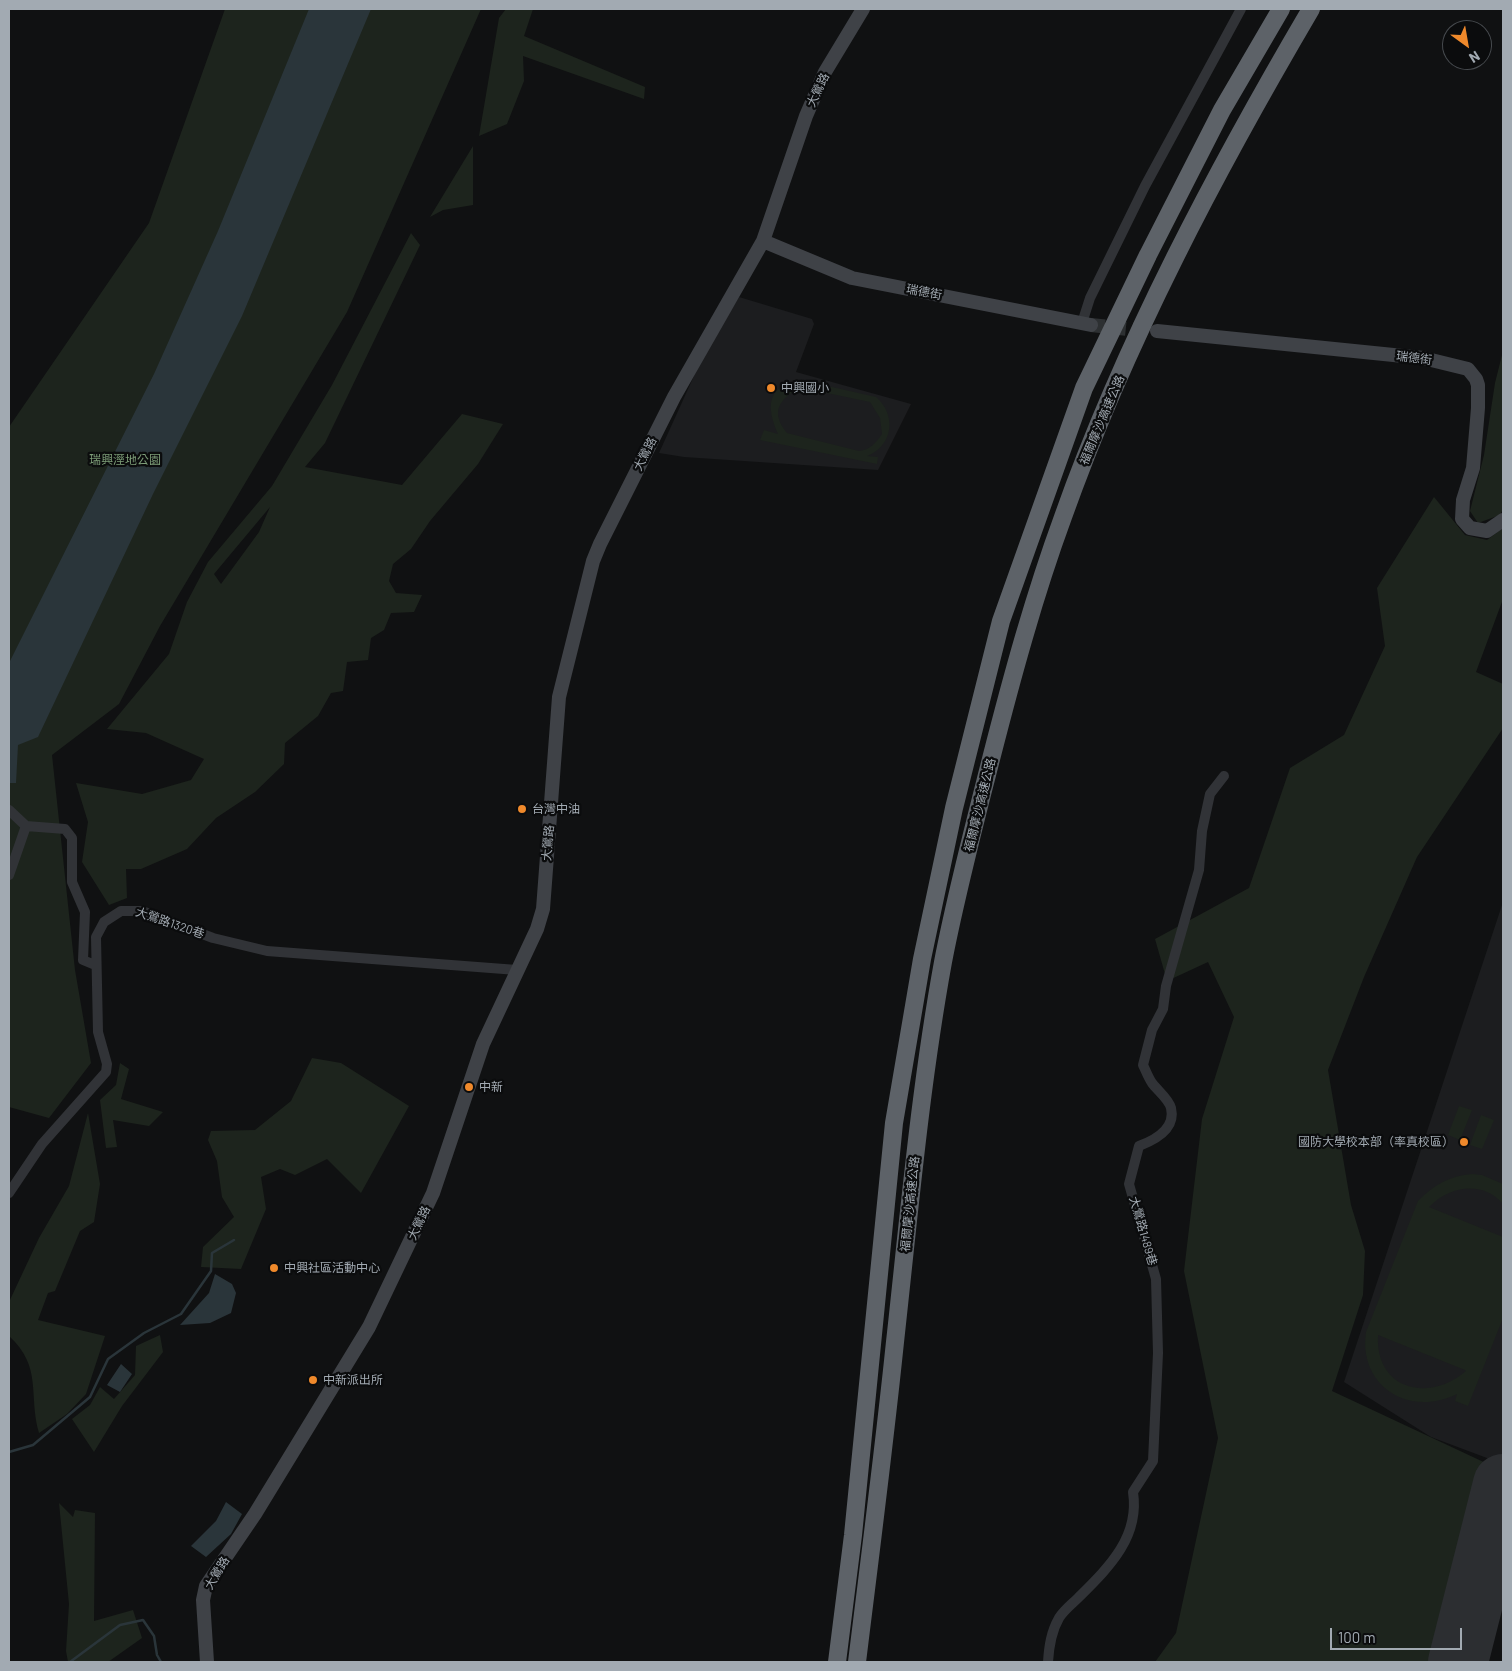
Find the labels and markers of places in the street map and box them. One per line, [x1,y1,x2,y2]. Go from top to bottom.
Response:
place label: 中興國小 [781,381,829,395]
marker: 中興國小 [765,382,777,394]
place label: 台灣中油 [532,802,580,816]
marker: 台灣中油 [516,803,528,815]
place label: 中新 [479,1080,503,1094]
marker: 中新 [463,1081,475,1093]
place label: 國防大學校本部（率真校區） [1298,1135,1454,1149]
marker: 國防大學校本部（率真校區） [1458,1136,1470,1148]
place label: 中興社區活動中心 [284,1261,380,1275]
marker: 中興社區活動中心 [268,1262,280,1274]
place label: 中新派出所 [323,1373,383,1387]
marker: 中新派出所 [307,1374,319,1386]

